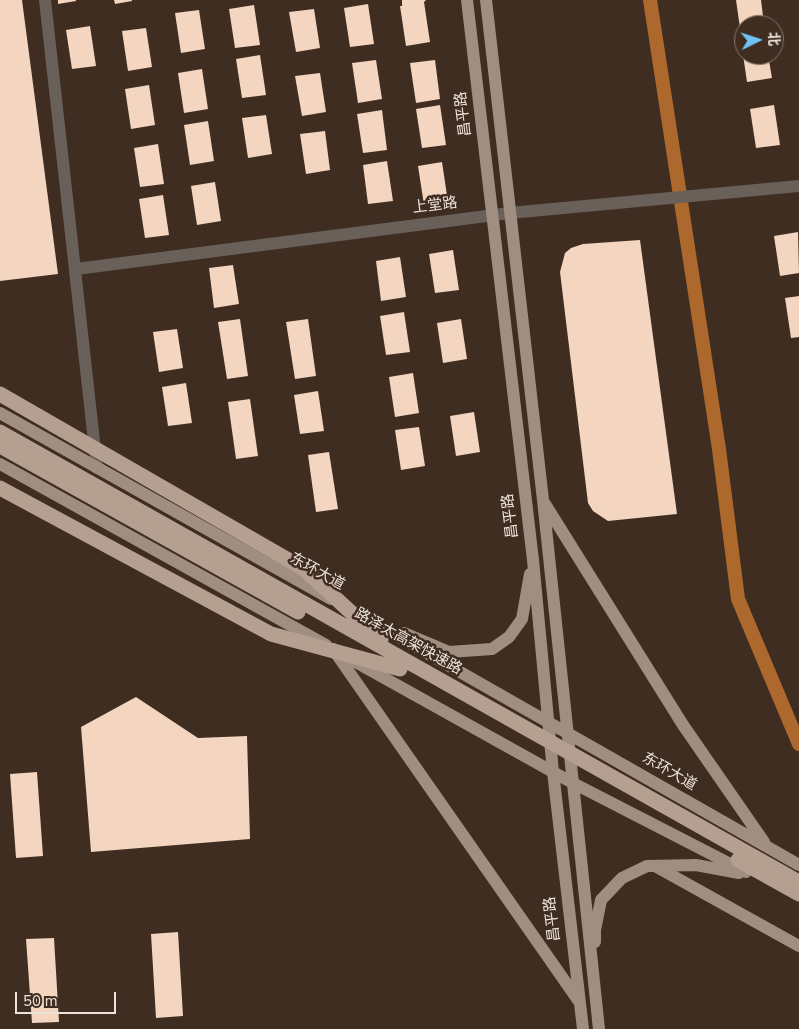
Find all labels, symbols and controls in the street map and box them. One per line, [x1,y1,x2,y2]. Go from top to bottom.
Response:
north arrow [734,15,784,65]
text: 北 [763,31,783,47]
street label: 昌平路 [452,91,476,137]
street label: 上堂路 [412,194,458,218]
street label: 昌平路 [499,493,523,539]
street label: 东环大道 [286,550,348,594]
street label: 路泽太高架快速路 [351,605,465,679]
street label: 东环大道 [639,749,699,795]
street label: 昌平路 [541,896,565,942]
scale bar [18,982,119,1014]
text: 50 m [23,991,58,1011]

